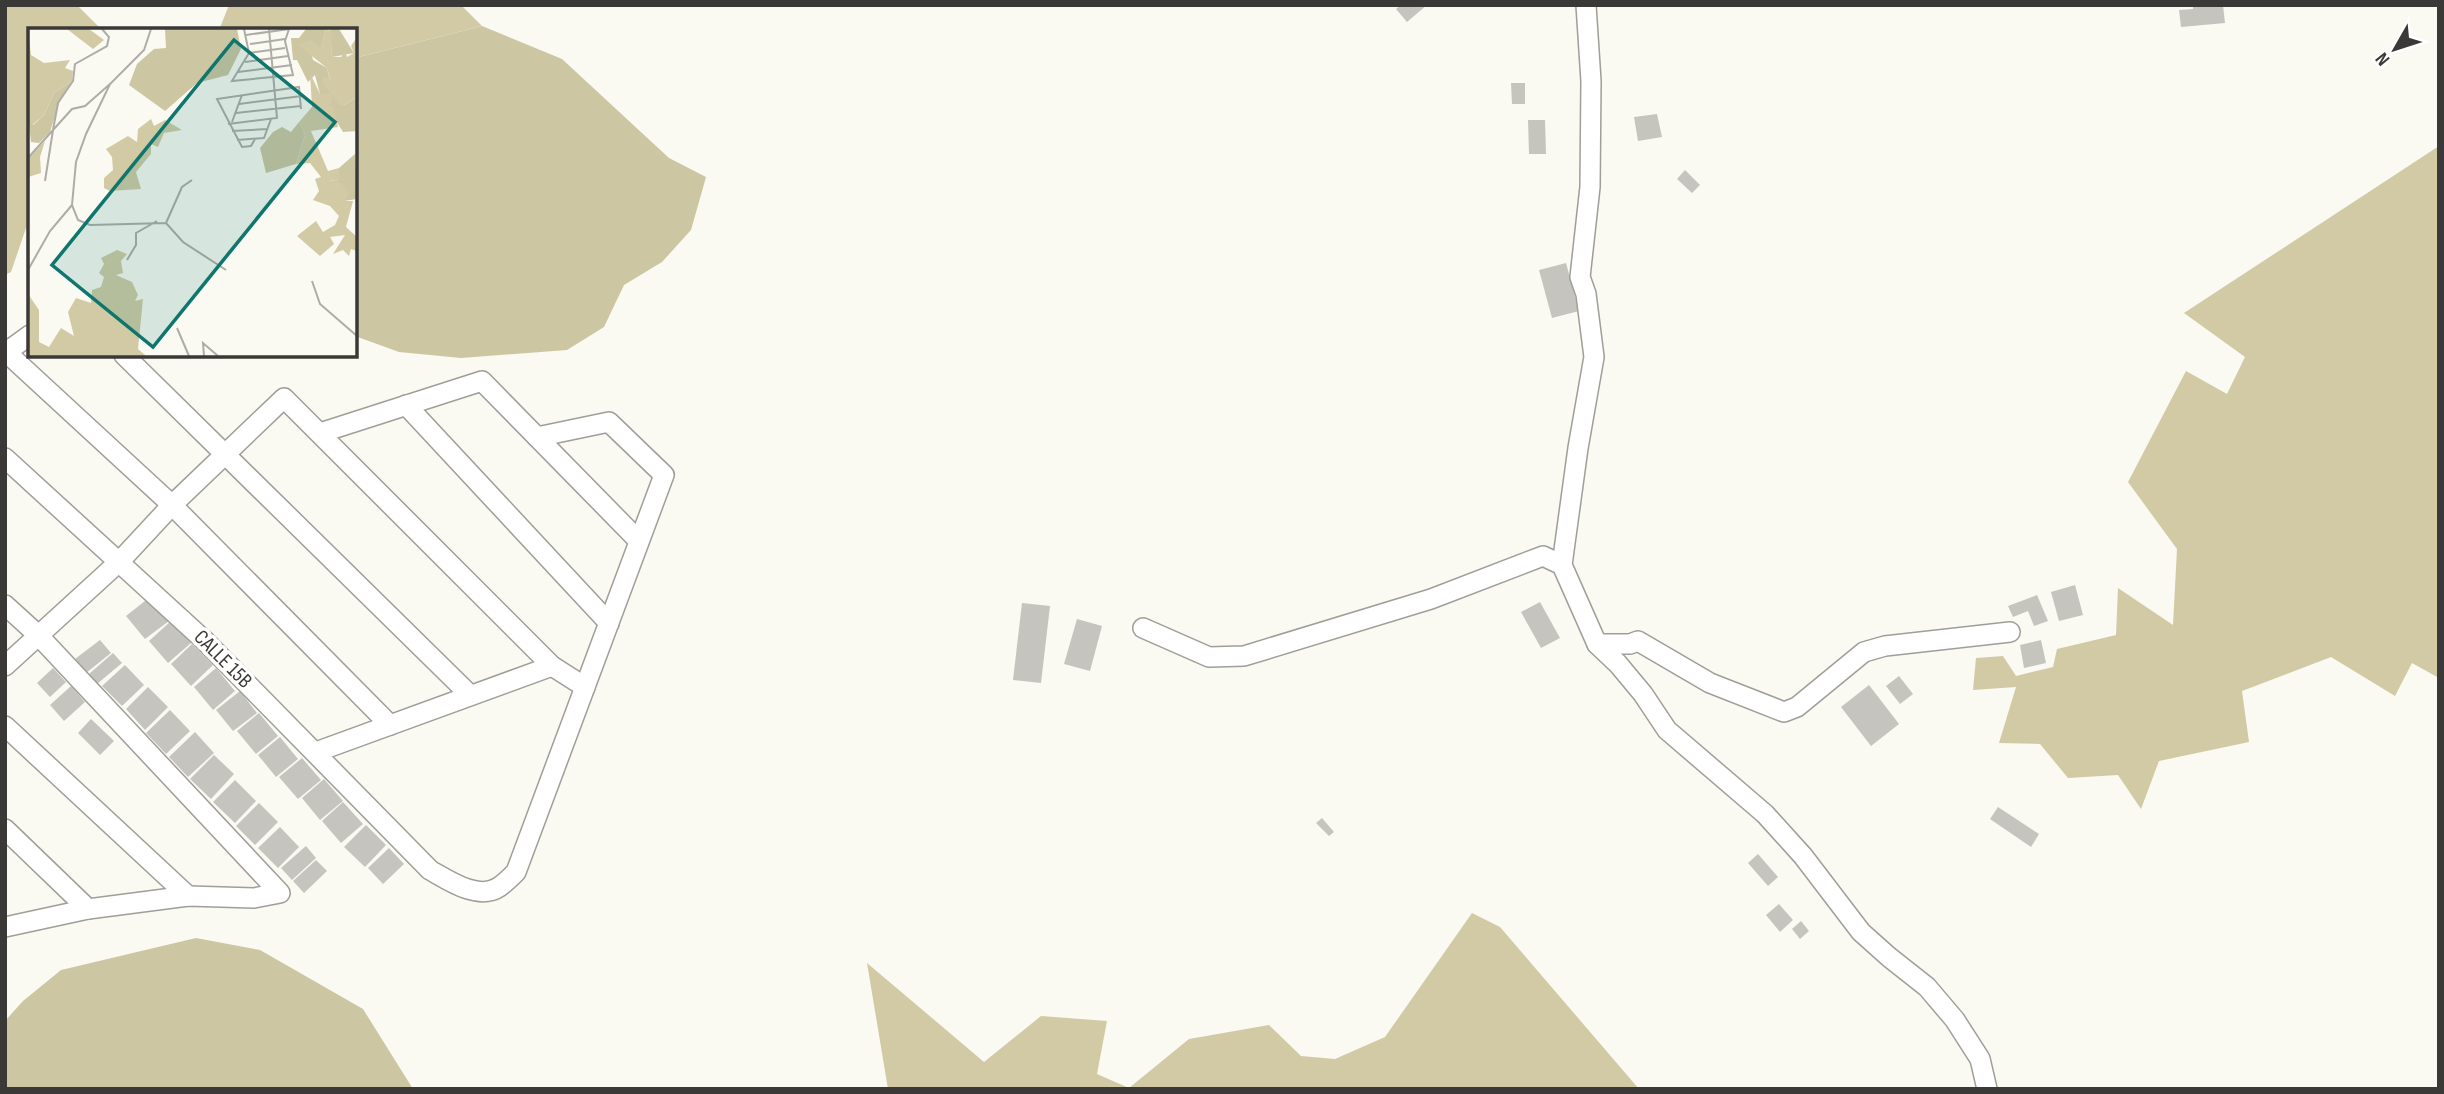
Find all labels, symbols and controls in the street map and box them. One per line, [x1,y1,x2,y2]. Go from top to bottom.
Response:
north arrow [2360,14,2430,84]
inset map [28,28,357,357]
text: N [2371,48,2395,70]
street label: CALLE 15B [189,625,257,693]

